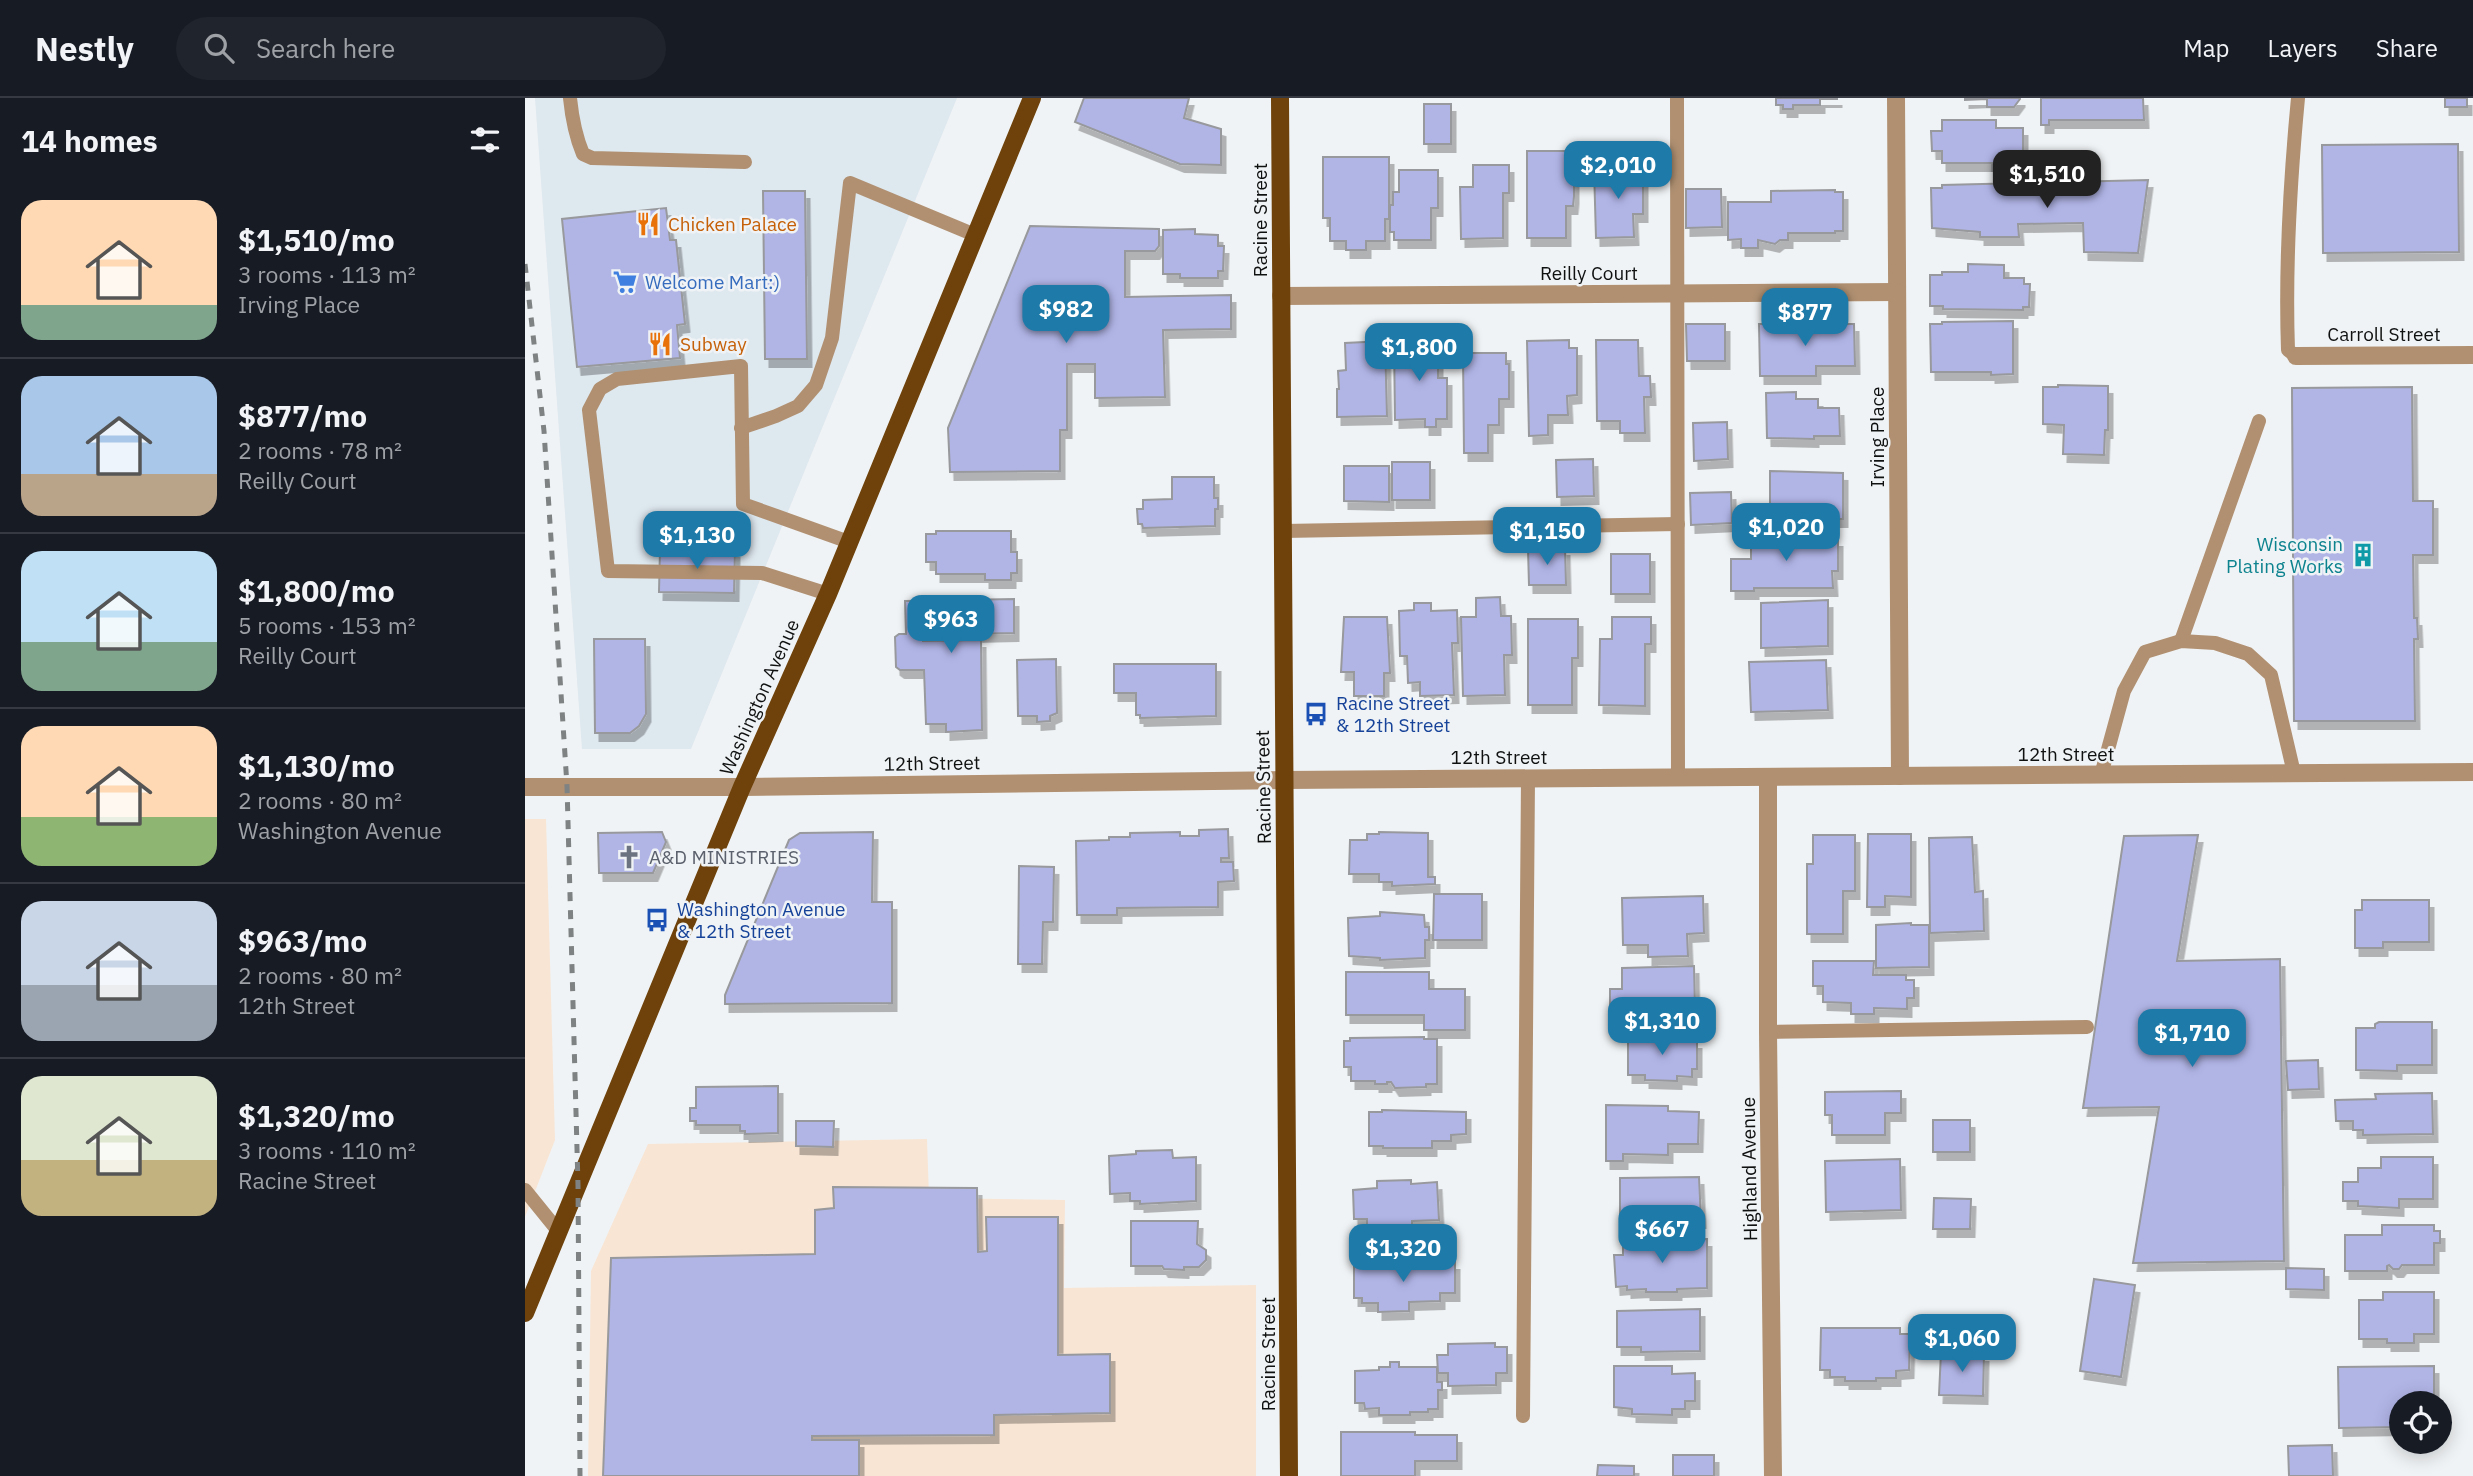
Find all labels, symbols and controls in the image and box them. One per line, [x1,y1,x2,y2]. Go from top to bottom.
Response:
search box [176,17,666,80]
text: Nestly [35,27,134,70]
icon: search [200,29,238,67]
text: Search here [256,31,395,65]
text: Map [2183,32,2230,64]
text: Layers [2268,32,2338,64]
text: Share [2376,32,2438,64]
text: 14 homes [21,121,158,160]
icon: filters [466,121,504,159]
pin: $2,010 [1561,141,1675,201]
text: $2,010 [1580,149,1656,179]
pin: $1,510 [1990,150,2104,210]
text: $1,510 [2009,158,2085,188]
street label: Racine Street [1248,163,1272,277]
restaurant icon: Chicken Palace [634,210,662,238]
place label: Chicken Palace [668,212,797,236]
text: $1,510/mo [238,220,395,259]
icon: home [77,228,161,312]
text: 3 rooms · 113 m² [238,259,416,289]
street label: Reilly Court [1540,261,1638,285]
supermarket icon: Welcome Mart:) [611,268,639,296]
place label: Welcome Mart:) [645,270,780,294]
pin: $982 [1025,286,1107,345]
pin: $877 [1764,288,1846,348]
text: Irving Place [238,289,360,319]
text: $982 [1038,293,1094,323]
text: $877 [1777,296,1833,326]
street label: Carroll Street [2327,322,2441,346]
pin: $1,800 [1362,324,1476,383]
restaurant icon: Subway [646,330,674,358]
text: $1,800 [1381,331,1457,361]
place label: Subway [680,332,747,356]
street label: Irving Place [1865,387,1889,487]
text: $877/mo [238,396,367,435]
icon: home [77,404,161,488]
text: 2 rooms · 78 m² [238,435,402,465]
text: Reilly Court [238,465,357,495]
pin: $1,020 [1729,504,1843,563]
pin: $1,150 [1490,508,1604,567]
text: $1,020 [1748,511,1824,541]
pin: $1,130 [640,512,754,571]
text: $1,150 [1509,515,1585,545]
text: $1,130 [659,519,735,549]
place label: Wisconsin Plating Works [2226,532,2343,578]
building icon: Wisconsin Plating Works [2349,541,2377,569]
text: $1,800/mo [238,571,395,610]
icon: home [77,579,161,663]
pin: $963 [910,596,992,655]
text: $963 [923,603,979,633]
text: 5 rooms · 153 m² [238,610,416,640]
street label: Washington Avenue [714,615,804,779]
text: Reilly Court [238,640,357,670]
place label: Racine Street & 12th Street [1336,691,1451,737]
bus stop icon: Racine Street & 12th Street [1302,700,1330,728]
street label: Racine Street [1250,730,1276,844]
street label: 12th Street [2018,742,2114,766]
street label: 12th Street [1451,745,1547,769]
text: $1,130/mo [238,746,395,785]
street label: 12th Street [883,750,981,776]
icon: home [77,754,161,838]
text: 2 rooms · 80 m² [238,785,402,815]
text: Washington Avenue [238,815,442,845]
church icon: A&D MINISTRIES [615,843,643,871]
place label: A&D MINISTRIES [649,845,799,869]
place label: Washington Avenue & 12th Street [677,897,845,943]
bus stop icon: Washington Avenue & 12th Street [643,906,671,934]
text: $963/mo [238,921,367,960]
icon: home [77,929,161,1013]
text: 2 rooms · 80 m² [238,960,402,990]
text: 12th Street [238,990,355,1020]
pin: $1,310 [1605,998,1719,1057]
text: $1,310 [1624,1005,1700,1035]
pin: $1,710 [2135,1010,2249,1069]
text: $1,710 [2154,1017,2230,1047]
text: $1,320/mo [238,1096,395,1135]
street label: Highland Avenue [1736,1097,1762,1241]
icon: home [77,1104,161,1188]
text: 3 rooms · 110 m² [238,1135,416,1165]
text: Racine Street [238,1165,376,1195]
pin: $667 [1621,1206,1703,1265]
text: $667 [1634,1213,1690,1243]
pin: $1,320 [1346,1224,1460,1284]
text: $1,320 [1365,1232,1441,1262]
street label: Racine Street [1256,1297,1280,1411]
pin: $1,060 [1905,1314,2019,1374]
text: $1,060 [1924,1322,2000,1352]
map controls [2389,1391,2452,1454]
button: locate [2389,1391,2452,1454]

